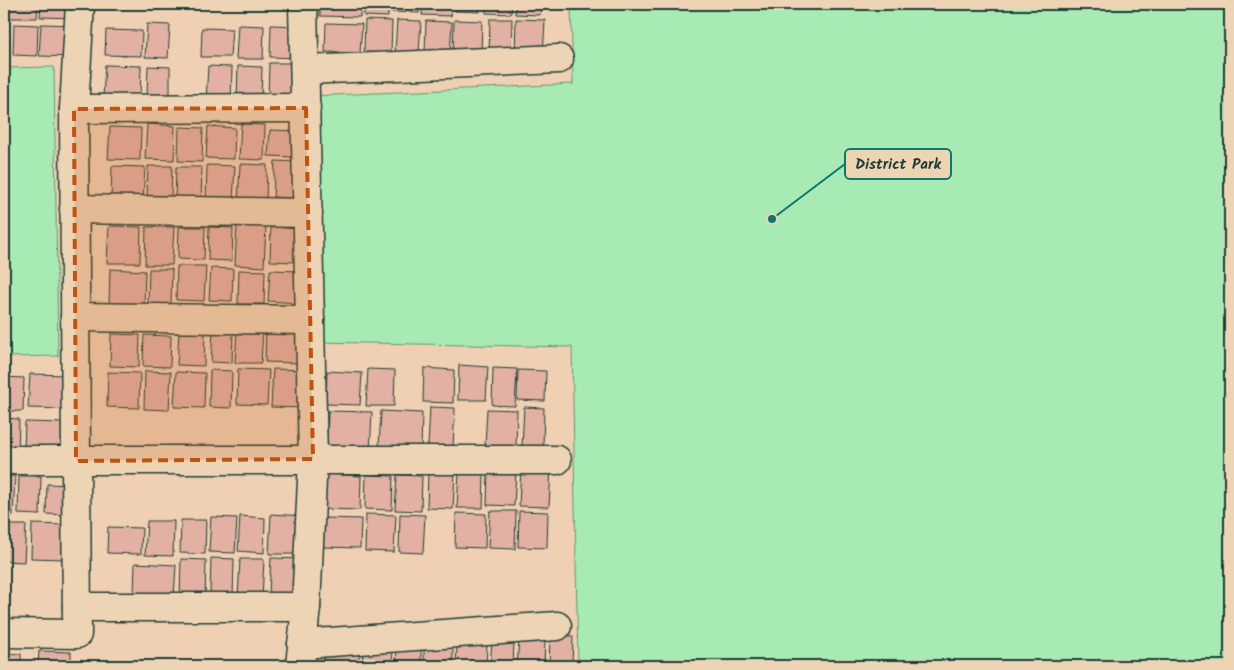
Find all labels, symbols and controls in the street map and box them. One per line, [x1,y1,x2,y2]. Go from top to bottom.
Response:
callout: District Park [845,149,951,179]
text: District Park [855,153,941,177]

